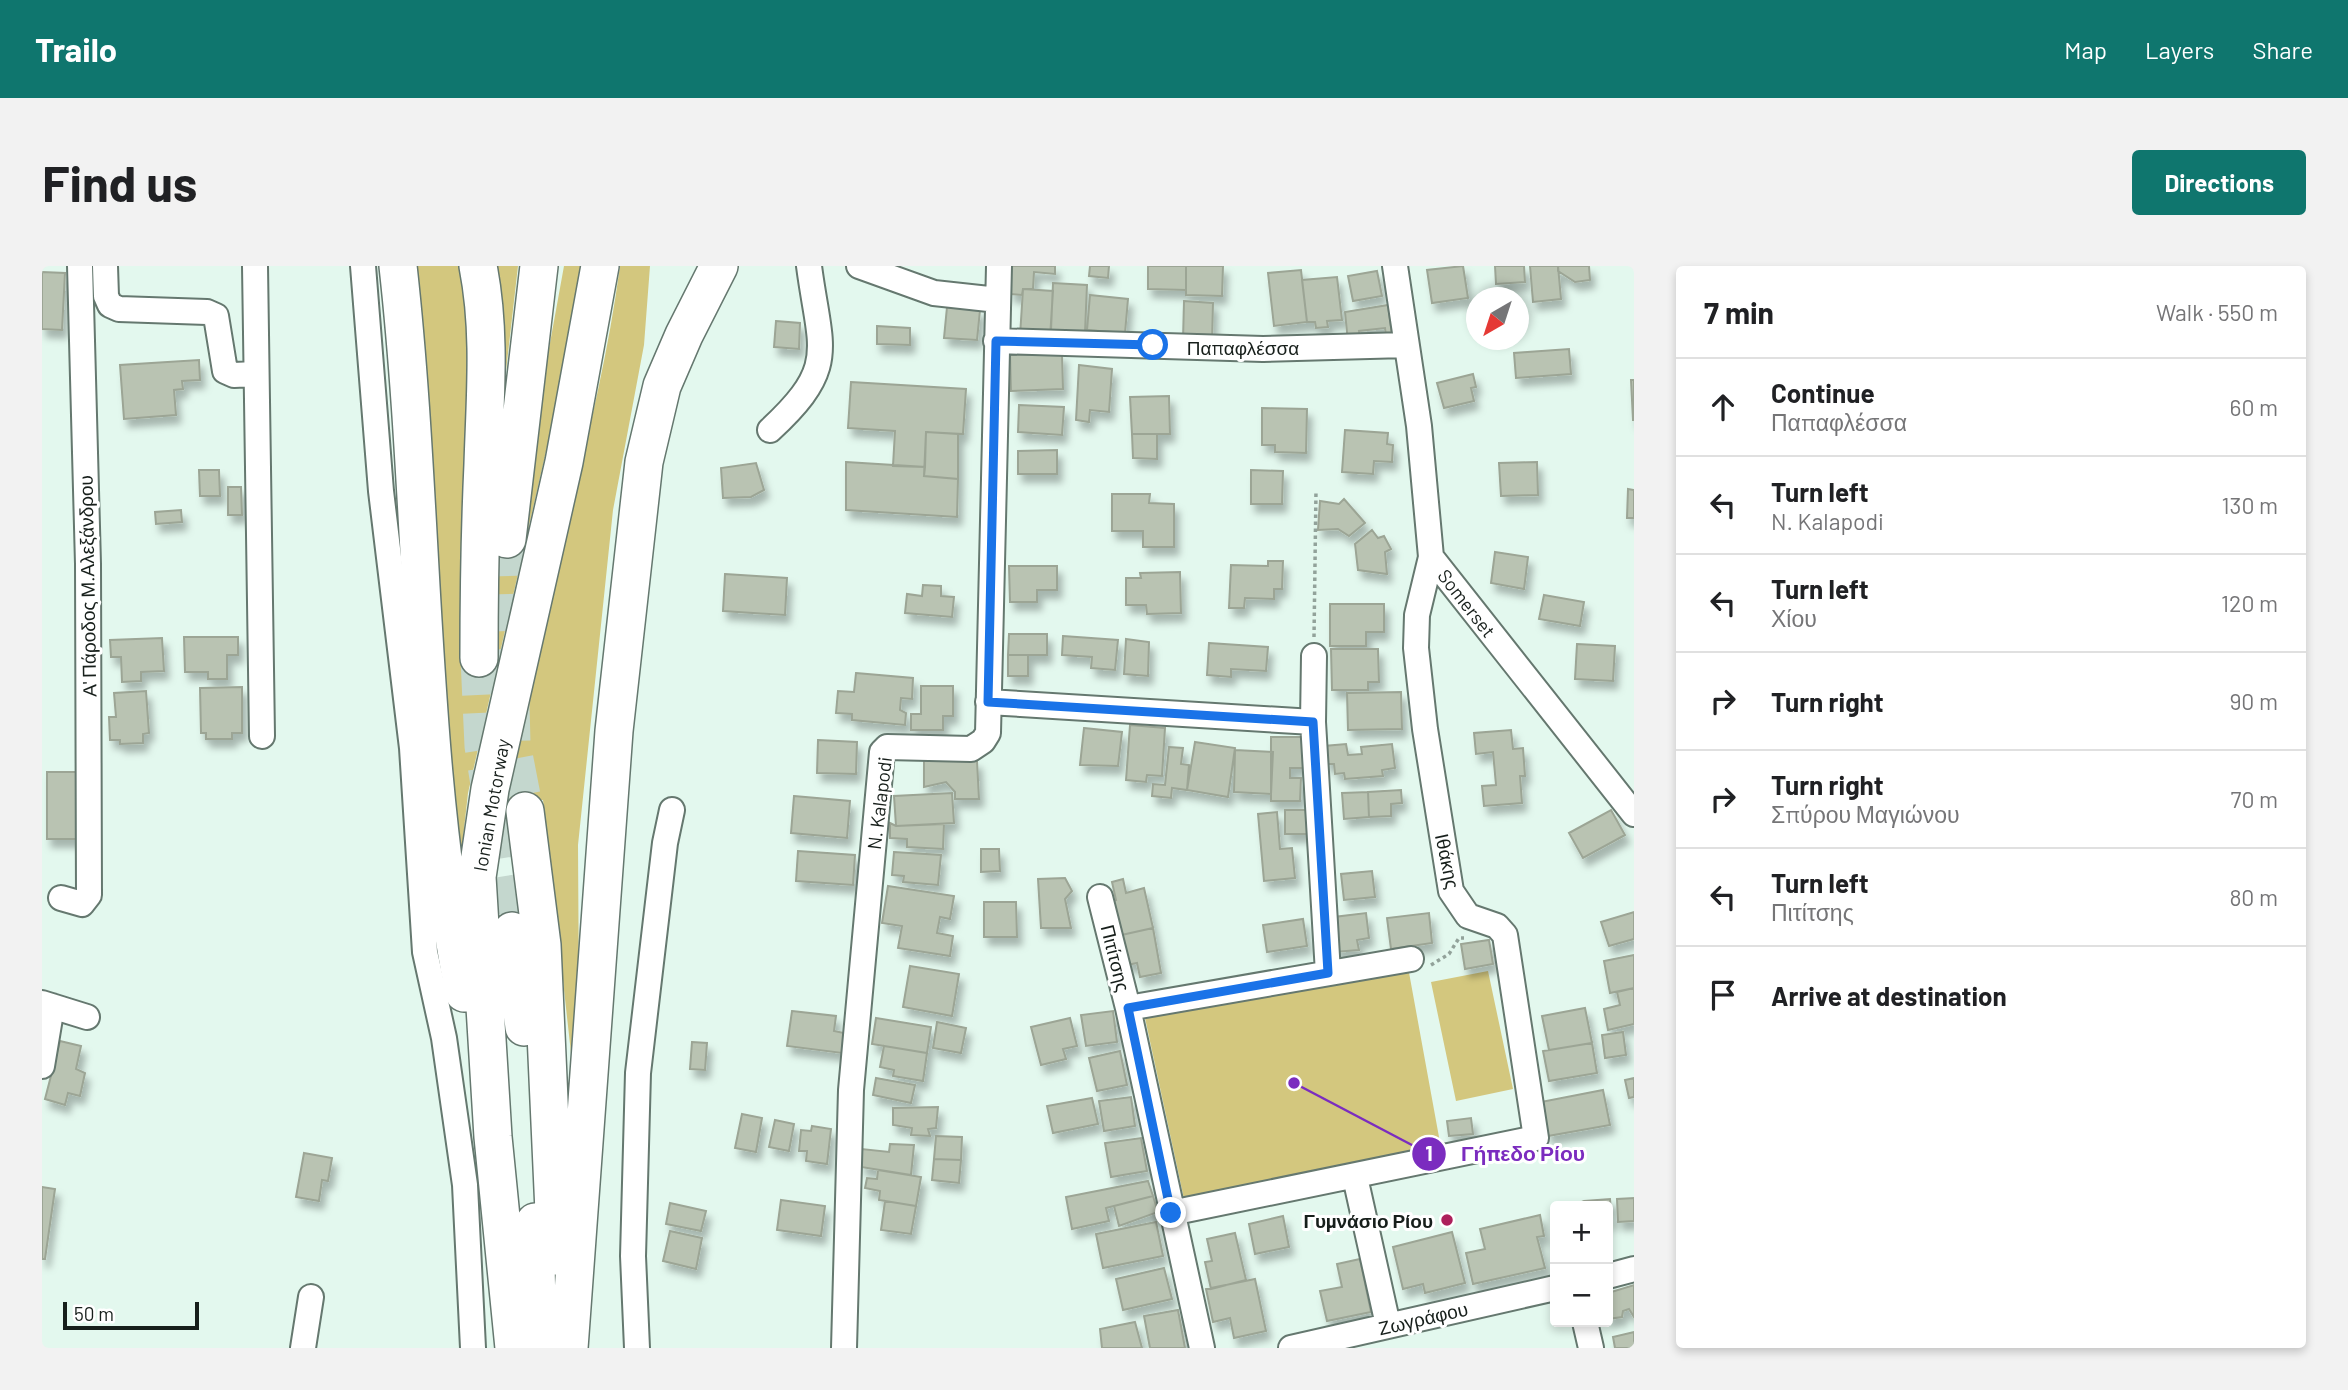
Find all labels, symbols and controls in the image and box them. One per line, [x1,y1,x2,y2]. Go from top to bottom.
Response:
text: Trailo [35,29,117,69]
text: Map [2064,35,2107,64]
text: Layers [2145,35,2214,64]
text: Share [2252,35,2313,64]
button: Directions [2132,150,2306,215]
text: Find us [42,153,197,212]
north arrow [1466,287,1529,350]
text: 7 min [1704,294,1774,330]
text: Walk · 550 m [2156,298,2278,326]
route start [1137,329,1168,360]
street label: Παπαφλέσσα [1187,336,1299,359]
text: Continue [1771,377,1875,408]
icon: ahead [1704,388,1742,426]
text: 60 m [2230,393,2278,421]
text: Παπαφλέσσα [1771,408,1907,436]
street label: Α' Πάροδος Μ.Αλεξάνδρου [74,475,100,697]
text: Turn left [1771,476,1869,507]
icon: left [1704,486,1742,524]
text: 130 m [2221,491,2278,519]
text: N. Kalapodi [1771,507,1884,535]
street label: Somerset [1433,564,1501,642]
text: Turn left [1771,573,1869,604]
icon: left [1704,584,1742,622]
text: 120 m [2221,589,2278,617]
text: Χίου [1771,604,1817,632]
icon: right [1704,682,1742,720]
text: Turn right [1771,686,1884,717]
text: 90 m [2229,687,2278,715]
street label: Ionian Motorway [468,737,514,873]
street label: N. Kalapodi [862,755,896,851]
text: Turn right [1771,769,1884,800]
icon: right [1704,780,1742,818]
text: 70 m [2231,785,2278,813]
text: Σπύρου Μαγιώνου [1771,800,1960,828]
street label: Ιθάκης [1431,831,1465,891]
text: Turn left [1771,867,1869,898]
icon: left [1704,878,1742,916]
text: 80 m [2229,883,2278,911]
text: Πιτίτσης [1771,898,1854,926]
street label: Πιτίτσης [1097,922,1135,994]
icon: arrive [1704,976,1742,1014]
text: Arrive at destination [1771,980,2007,1011]
callout: Γήπεδο Ρίου [1412,1133,1599,1175]
text: 1 [1425,1140,1433,1165]
text: Γήπεδο Ρίου [1461,1140,1585,1165]
route end [1155,1197,1186,1228]
map controls [1550,1201,1613,1327]
button: + [1550,1201,1613,1264]
place label: Γυμνάσιο Ρίου [1304,1209,1433,1232]
marker: Γυμνάσιο Ρίου [1439,1212,1455,1228]
button: − [1550,1264,1613,1327]
street label: Ζωγράφου [1376,1297,1470,1339]
scale bar [63,1299,200,1331]
text: 50 m [74,1302,114,1325]

